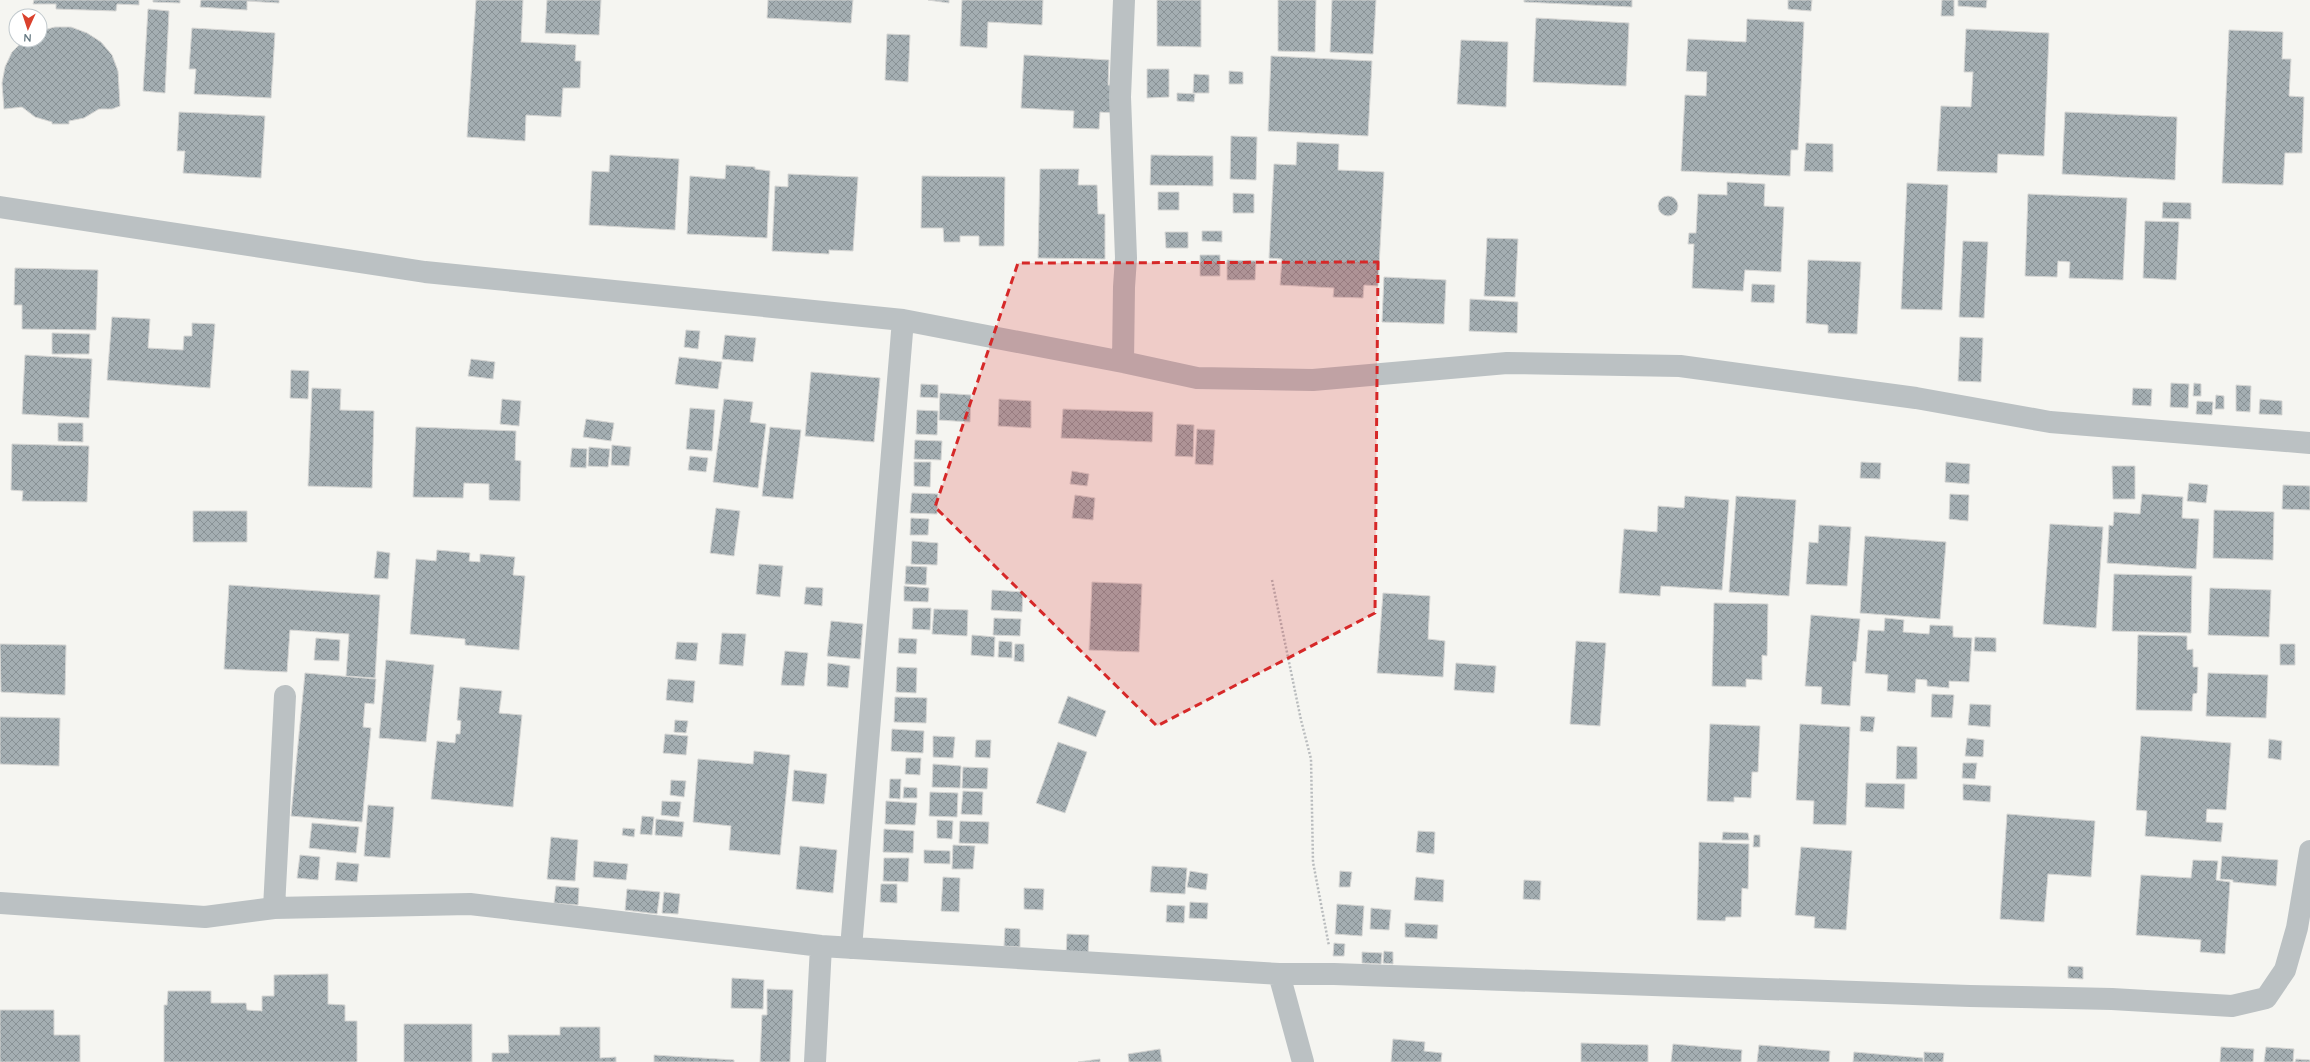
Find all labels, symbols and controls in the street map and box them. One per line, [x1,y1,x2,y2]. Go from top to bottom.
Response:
north arrow [8,8,48,48]
text: N [23,31,32,45]

